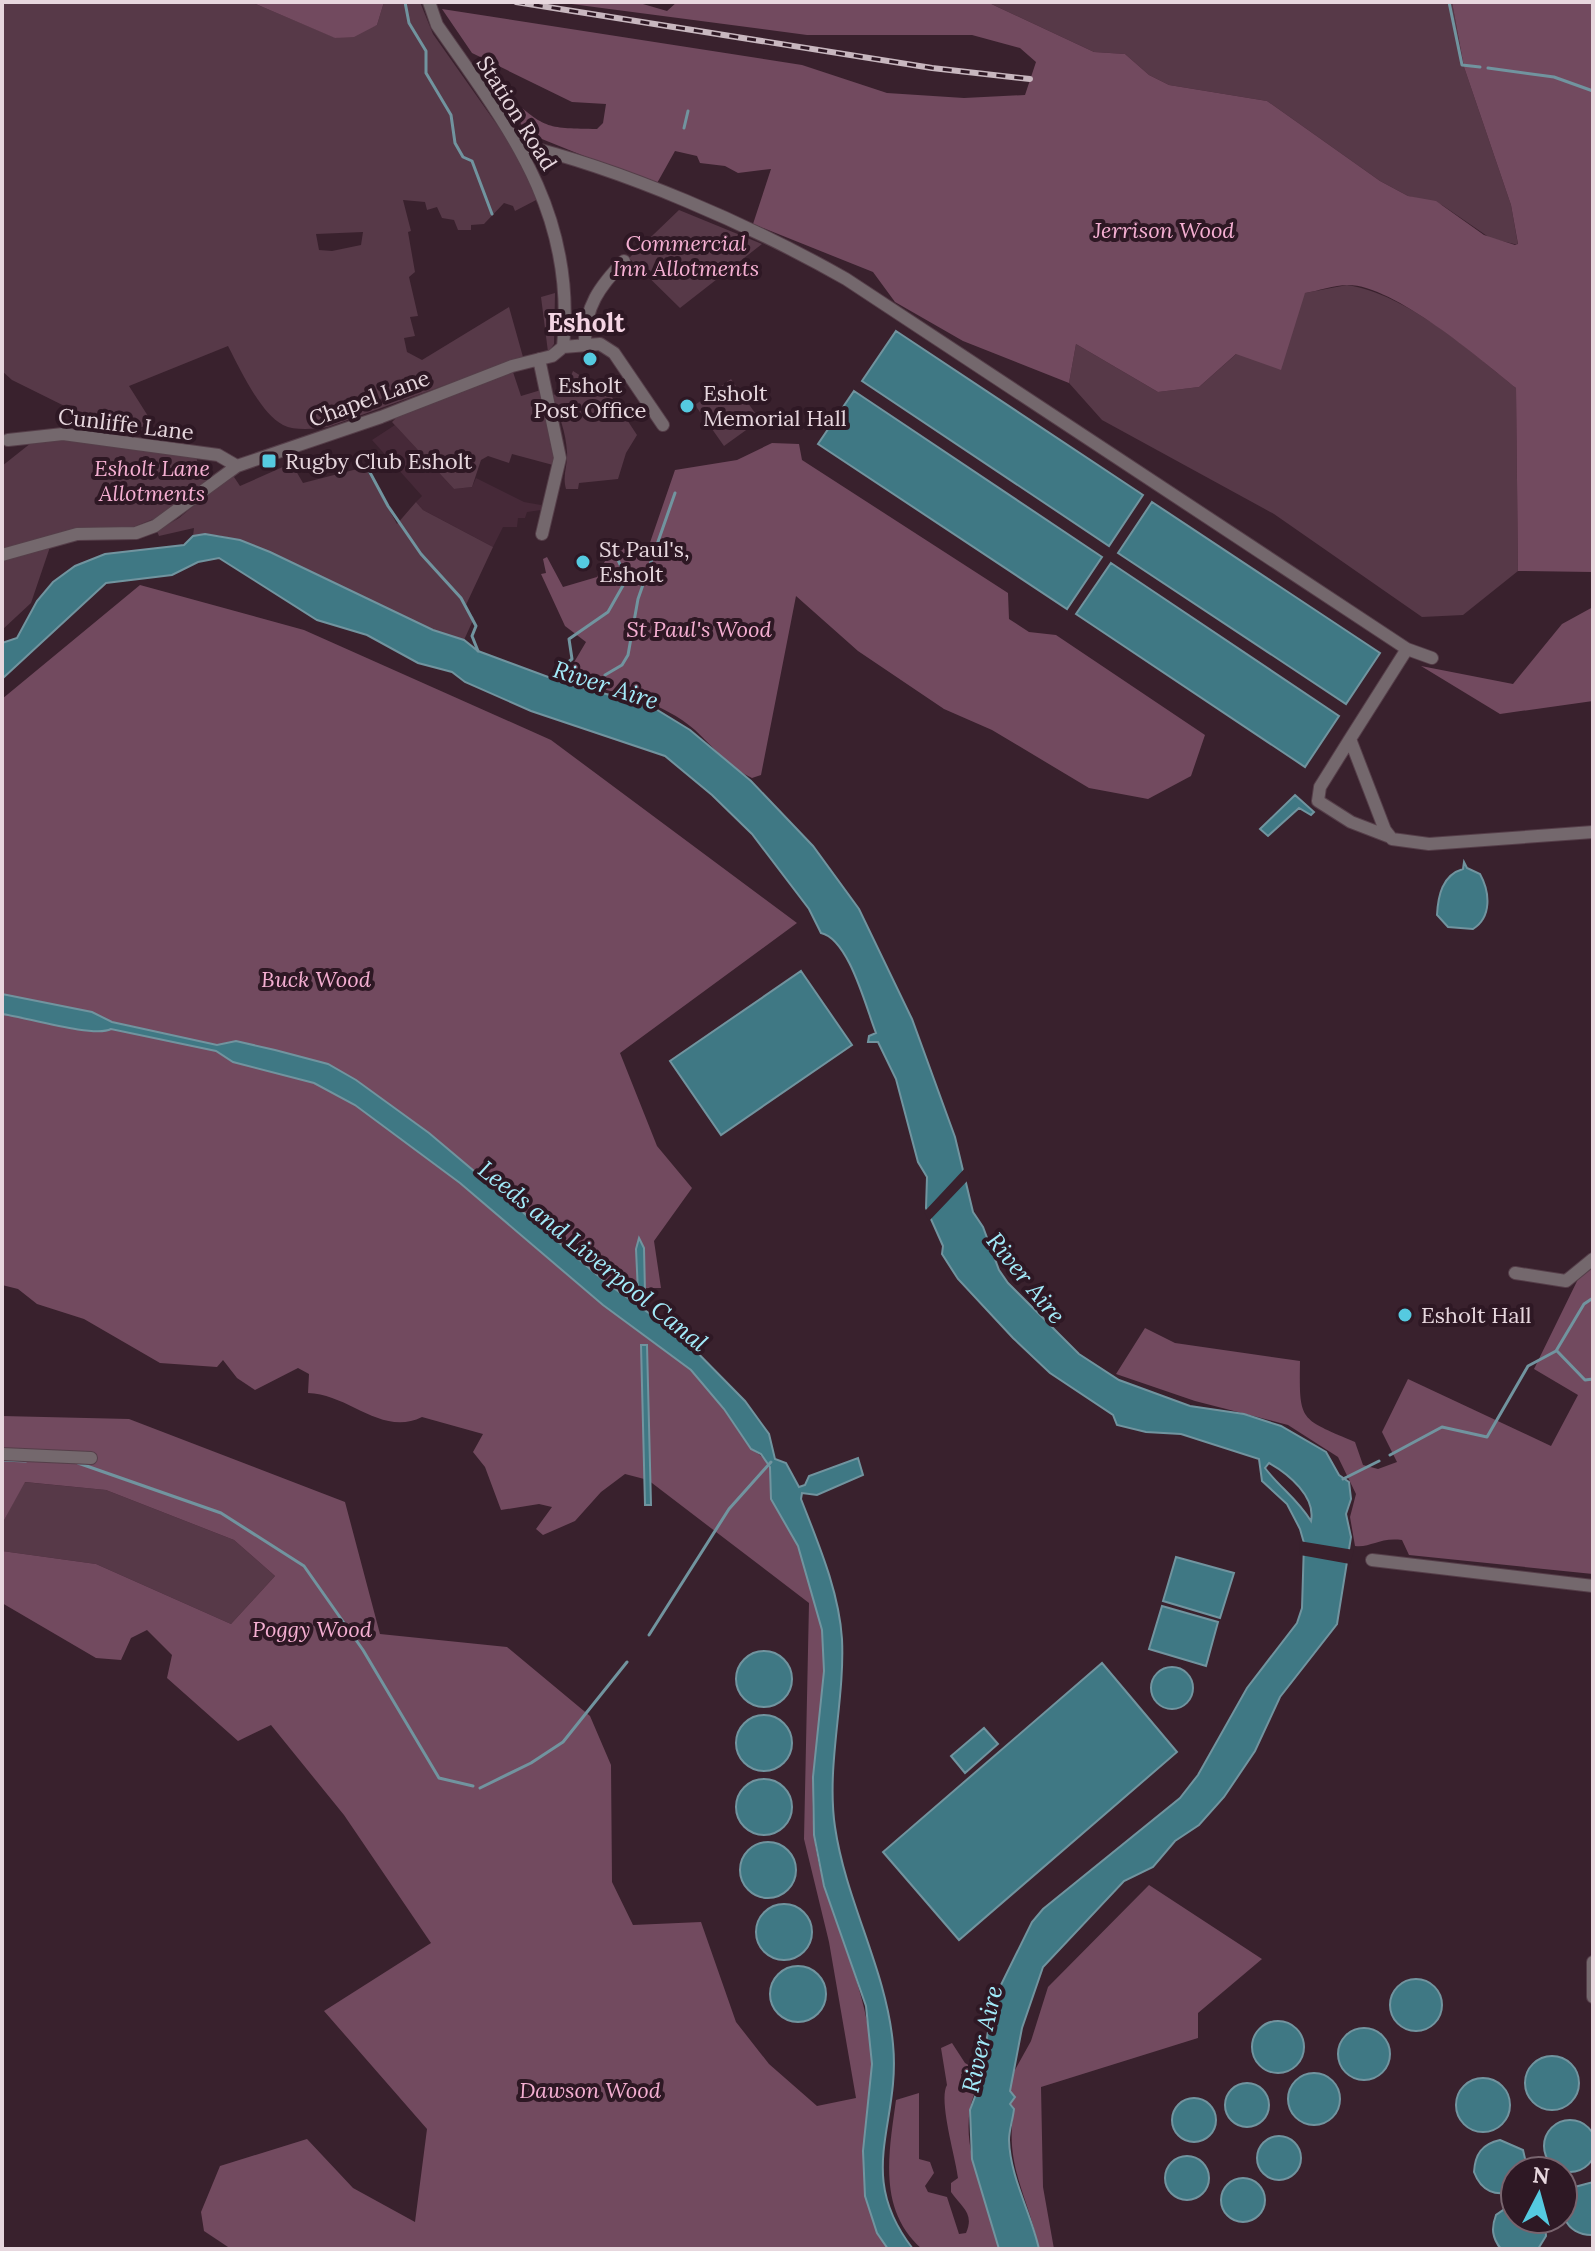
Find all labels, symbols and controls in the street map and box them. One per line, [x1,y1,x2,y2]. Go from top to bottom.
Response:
street label: Station Road [471,51,563,175]
park label: Jerrison Wood [1092,216,1235,244]
park label: Commercial Inn Allotments [613,229,759,282]
district label: Esholt [547,306,626,339]
marker: Esholt Post Office [581,350,599,368]
street label: Chapel Lane [305,363,433,433]
place label: Esholt Post Office [534,371,646,424]
place label: Esholt Memorial Hall [703,379,847,432]
marker: Esholt Memorial Hall [678,397,696,415]
street label: Cunliffe Lane [57,402,196,446]
place label: Rugby Club Esholt [285,447,473,475]
marker: Rugby Club Esholt [260,452,278,470]
park label: Esholt Lane Allotments [94,454,210,507]
place label: St Paul's, Esholt [599,535,690,588]
marker: St Paul's, Esholt [574,553,592,571]
park label: St Paul's Wood [626,615,773,643]
water label: River Aire [549,653,663,717]
park label: Buck Wood [261,965,372,993]
water label: Leeds and Liverpool Canal [472,1154,714,1358]
water label: River Aire [980,1226,1072,1330]
place label: Esholt Hall [1421,1301,1532,1329]
marker: Esholt Hall [1396,1306,1414,1324]
park label: Poggy Wood [252,1615,373,1643]
water label: River Aire [955,1982,1009,2096]
park label: Dawson Wood [519,2076,662,2104]
north arrow [1499,2155,1579,2235]
text: N [1531,2160,1551,2190]

